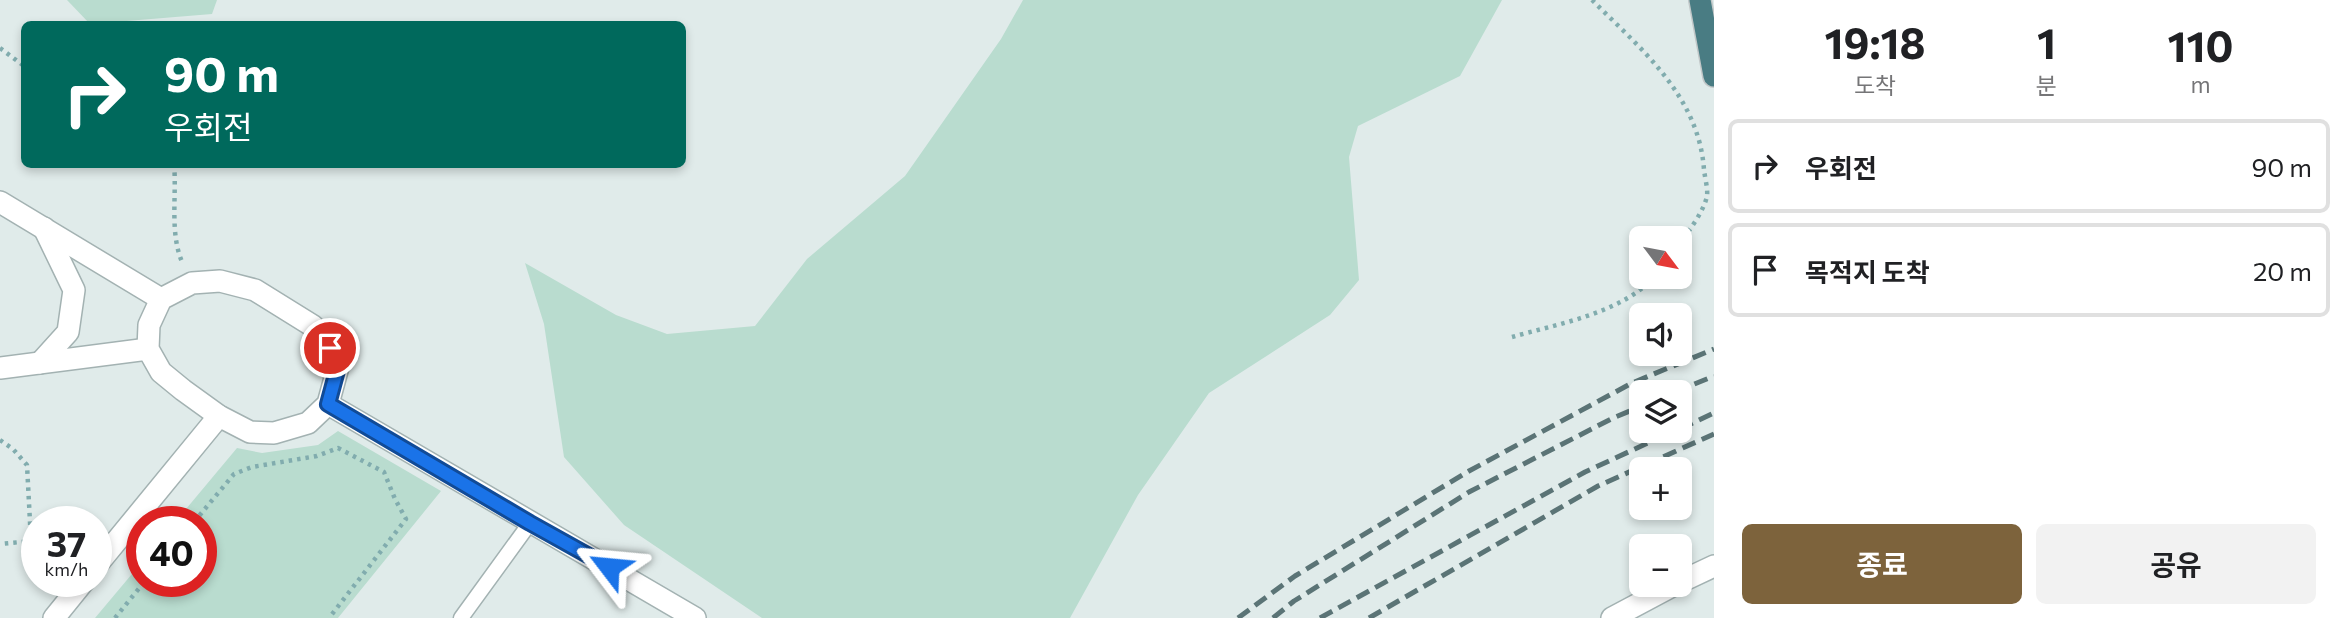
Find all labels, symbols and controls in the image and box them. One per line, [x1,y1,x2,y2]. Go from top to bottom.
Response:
text: 19:18 [1824,16,1925,68]
text: 1 [2037,16,2056,68]
text: 110 [2168,19,2234,71]
text: 90 m [164,42,279,102]
icon: right [49,49,140,140]
text: m [2191,70,2211,98]
text: 도착 [1854,71,1896,99]
text: 분 [2036,71,2057,99]
text: 우회전 [164,106,252,146]
icon: right [1746,147,1784,185]
text: 90 m [2252,151,2312,182]
text: 우회전 [1805,152,1877,183]
north arrow [1629,226,1692,289]
map controls [1629,226,1692,597]
icon: arrive [1746,251,1784,289]
text: 20 m [2253,255,2312,286]
text: 목적지 도착 [1805,256,1930,287]
button: sound [1629,303,1692,366]
pin [300,318,360,378]
icon: arrive [311,329,349,367]
button: layers [1629,380,1692,443]
button: + [1629,457,1692,520]
speed limit sign: 40 [126,506,217,597]
text: 37 [47,521,86,564]
button: 종료 [1742,524,2022,604]
button: 공유 [2036,524,2316,604]
position arrow [572,530,646,604]
button: − [1629,534,1692,597]
text: km/h [45,558,88,580]

